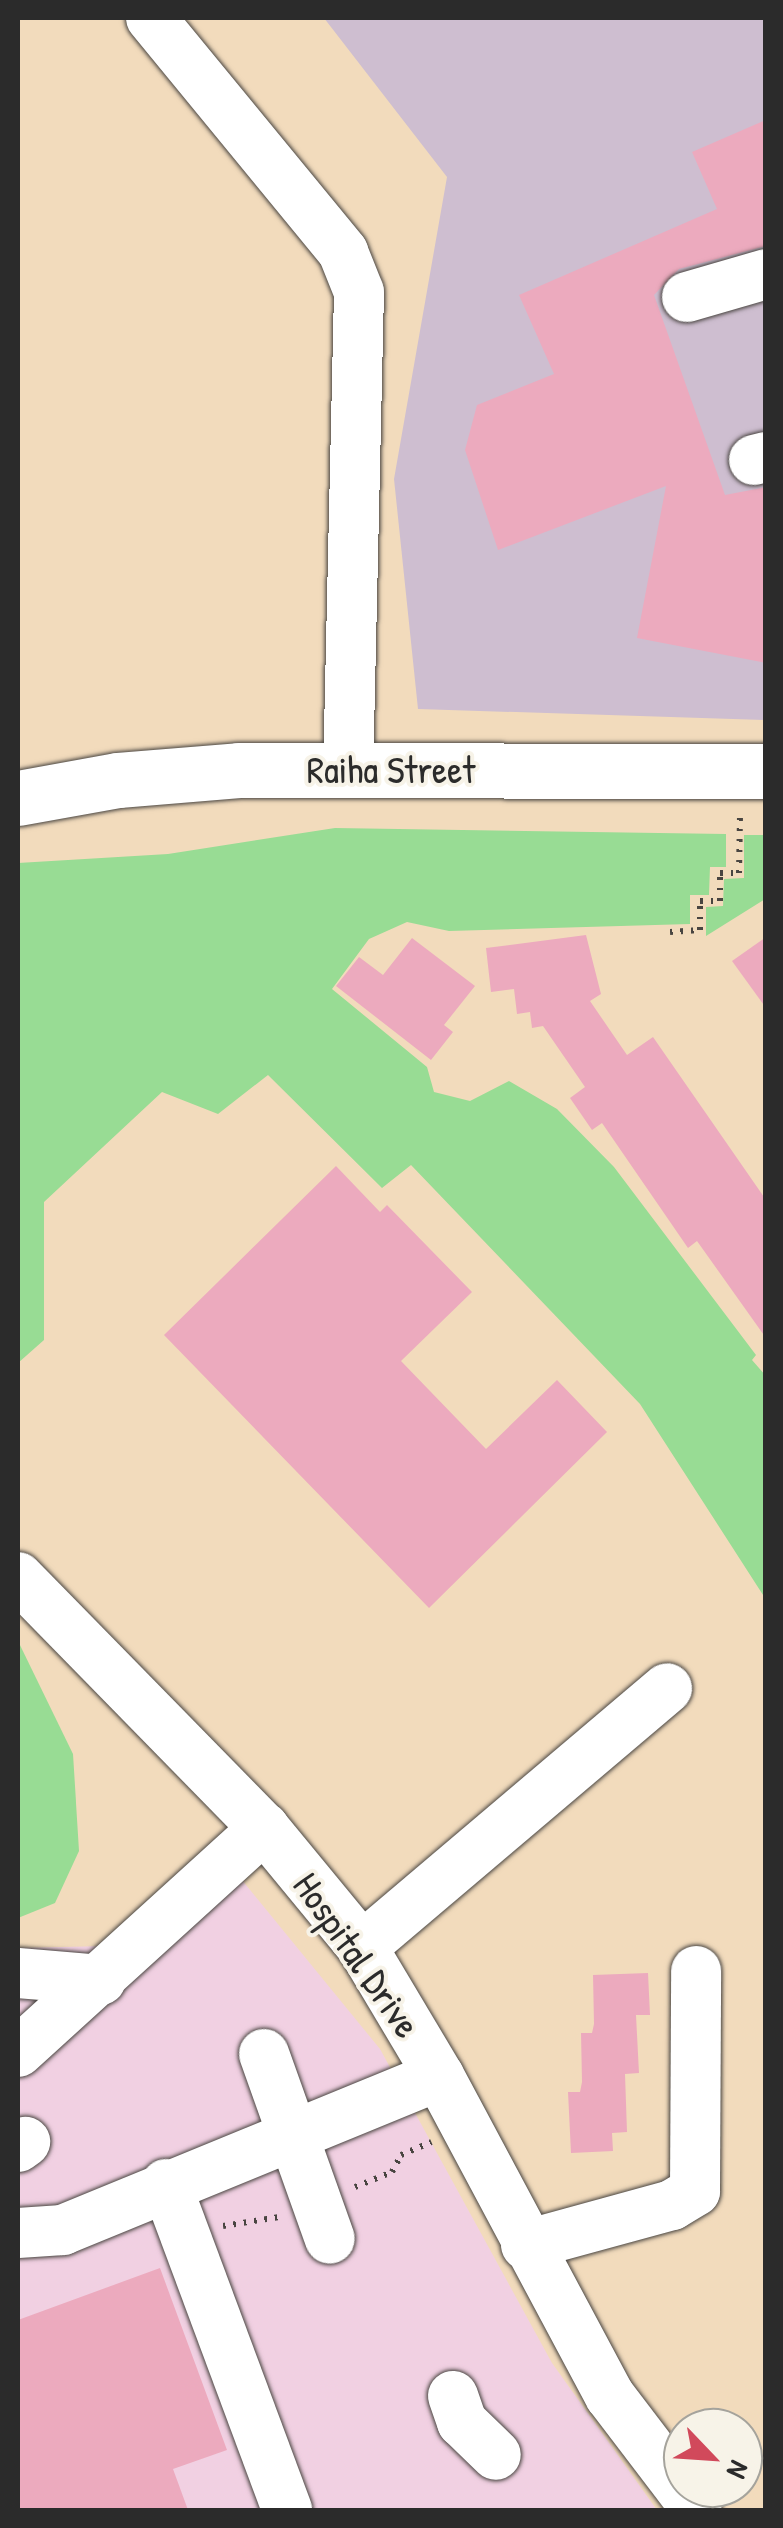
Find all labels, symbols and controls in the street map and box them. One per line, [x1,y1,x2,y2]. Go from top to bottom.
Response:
street label: Raiha Street [307,747,475,793]
street label: Hospital Drive [284,1864,430,2046]
north arrow [663,2408,763,2508]
text: N [718,2455,759,2485]

